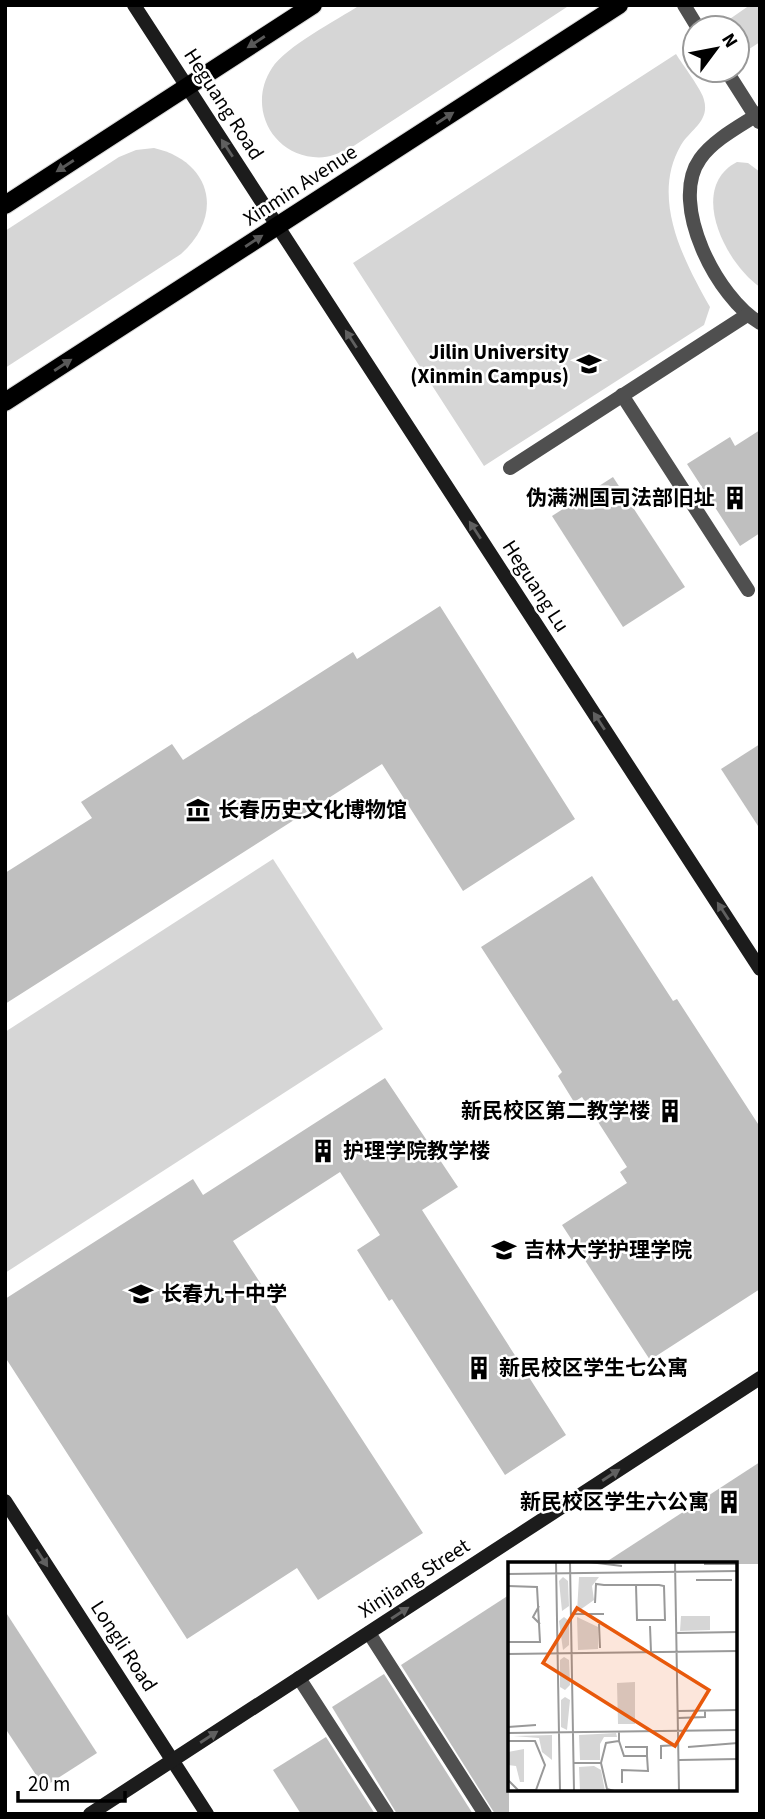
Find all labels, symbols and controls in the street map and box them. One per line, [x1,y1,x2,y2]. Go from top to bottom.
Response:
north arrow [681,14,751,84]
text: N [714,28,744,53]
one-way arrow [246,36,266,49]
street label: Heguang Road [177,42,271,166]
one-way arrow [435,112,454,125]
street label: Xinmin Avenue [237,137,363,233]
one-way arrow [221,139,234,158]
one-way arrow [56,159,74,173]
one-way arrow [244,235,263,248]
one-way arrow [344,330,358,348]
place label: Jilin University (Xinmin Campus) [410,337,569,391]
school or university icon: Jilin University (Xinmin Campus) [575,350,603,378]
one-way arrow [53,358,72,371]
place label: 伪满洲国司法部旧址 [526,483,715,513]
building icon: 伪满洲国司法部旧址 [721,484,749,512]
one-way arrow [468,520,481,540]
street label: Heguang Lu [495,534,577,638]
one-way arrow [592,711,605,730]
place label: 长春历史文化博物馆 [218,795,407,825]
museum icon: 长春历史文化博物馆 [184,796,212,824]
one-way arrow [716,902,729,921]
place label: 新民校区第二教学楼 [461,1096,650,1126]
building icon: 新民校区第二教学楼 [656,1097,684,1125]
place label: 护理学院教学楼 [343,1136,490,1166]
building icon: 护理学院教学楼 [309,1137,337,1165]
place label: 吉林大学护理学院 [524,1235,692,1265]
school or university icon: 吉林大学护理学院 [490,1236,518,1264]
place label: 长春九十中学 [161,1279,287,1309]
school or university icon: 长春九十中学 [127,1280,155,1308]
place label: 新民校区学生七公寓 [499,1353,688,1383]
building icon: 新民校区学生七公寓 [465,1354,493,1382]
one-way arrow [602,1468,620,1482]
place label: 新民校区学生六公寓 [520,1487,709,1517]
building icon: 新民校区学生六公寓 [715,1488,743,1516]
street label: Xinjiang Street [352,1531,476,1625]
one-way arrow [36,1549,49,1568]
inset map [508,1562,737,1791]
street label: Longli Road [83,1595,165,1697]
one-way arrow [390,1606,409,1619]
one-way arrow [199,1730,219,1743]
scale bar [18,1759,124,1803]
text: 20 m [28,1769,70,1799]

